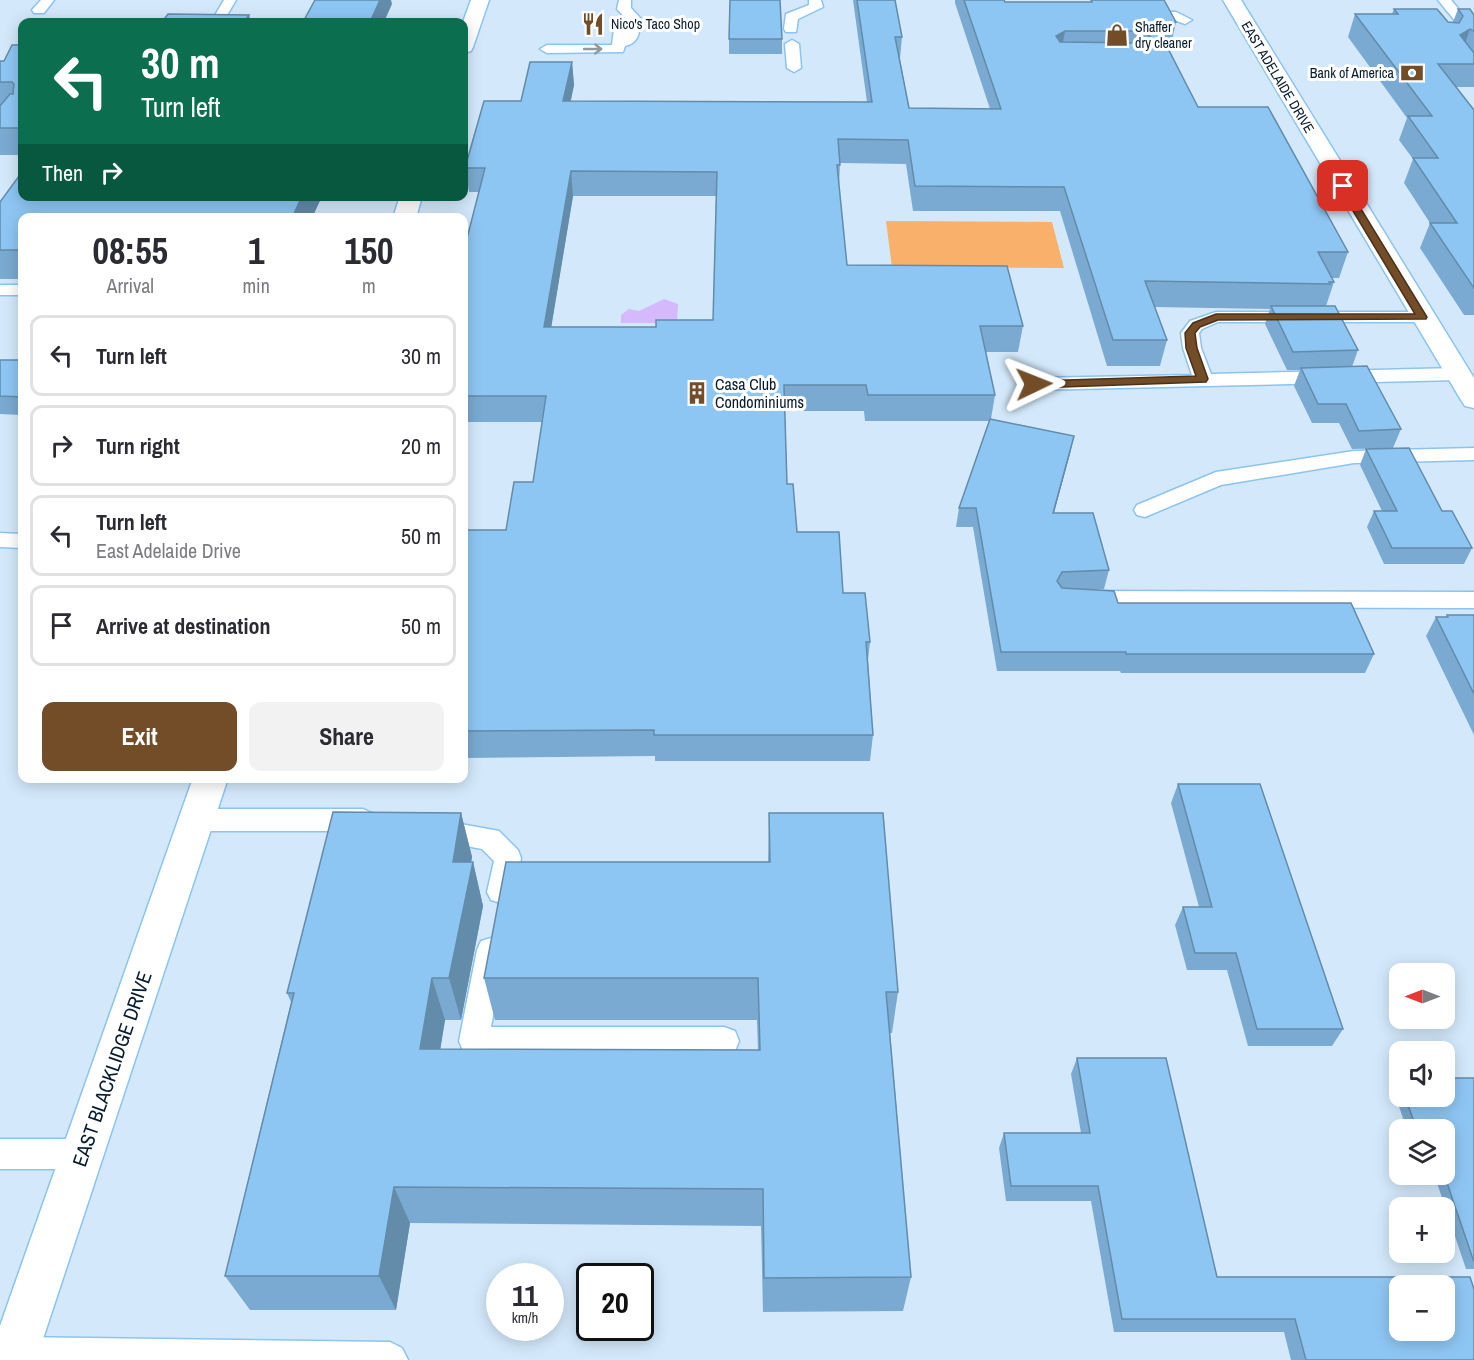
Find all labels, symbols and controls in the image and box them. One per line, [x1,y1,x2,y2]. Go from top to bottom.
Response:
restaurant icon: Nico's Taco Shop [580,11,606,37]
place label: Nico's Taco Shop [611,15,700,33]
place label: Shaffer dry cleaner [1135,18,1192,52]
street label: EAST ADELAIDE DRIVE [1237,18,1319,136]
shop icon: Shaffer dry cleaner [1104,22,1130,48]
text: 30 m [141,35,220,91]
icon: left [42,42,120,120]
one-way arrow [582,43,602,55]
bank icon: Bank of America [1399,60,1425,86]
place label: Bank of America [1310,64,1395,82]
text: Turn left [141,89,220,125]
icon: right [95,156,128,189]
text: Then [42,158,83,188]
pin [1317,160,1368,211]
icon: arrive [1326,169,1359,202]
text: 08:55 [92,227,168,275]
text: 1 [248,227,264,275]
text: 150 [344,227,394,275]
text: Arrival [107,272,154,299]
text: min [242,272,270,299]
text: m [362,272,376,299]
icon: left [45,339,78,372]
text: Turn left [96,341,167,371]
text: 30 m [401,341,441,371]
position arrow [1002,352,1066,416]
place label: Casa Club Condominiums [715,373,804,413]
building icon: Casa Club Condominiums [684,380,710,406]
icon: right [45,429,78,462]
text: Turn right [96,431,180,461]
text: 20 m [401,431,441,461]
text: Turn left [96,507,167,537]
icon: left [45,519,78,552]
text: 50 m [401,521,441,551]
text: East Adelaide Drive [96,537,241,564]
icon: arrive [45,609,78,642]
text: Arrive at destination [96,611,270,641]
text: 50 m [401,611,441,641]
button: Exit [42,702,237,771]
button: Share [249,702,444,771]
north arrow [1389,963,1455,1029]
map controls [1389,963,1455,1341]
street label: EAST BLACKLIDGE DRIVE [65,968,158,1170]
button: sound [1389,1041,1455,1107]
button: layers [1389,1119,1455,1185]
button: + [1389,1197,1455,1263]
speed limit sign: 20 [576,1263,654,1341]
text: 11 [512,1275,538,1315]
button: − [1389,1275,1455,1341]
text: km/h [512,1307,538,1328]

